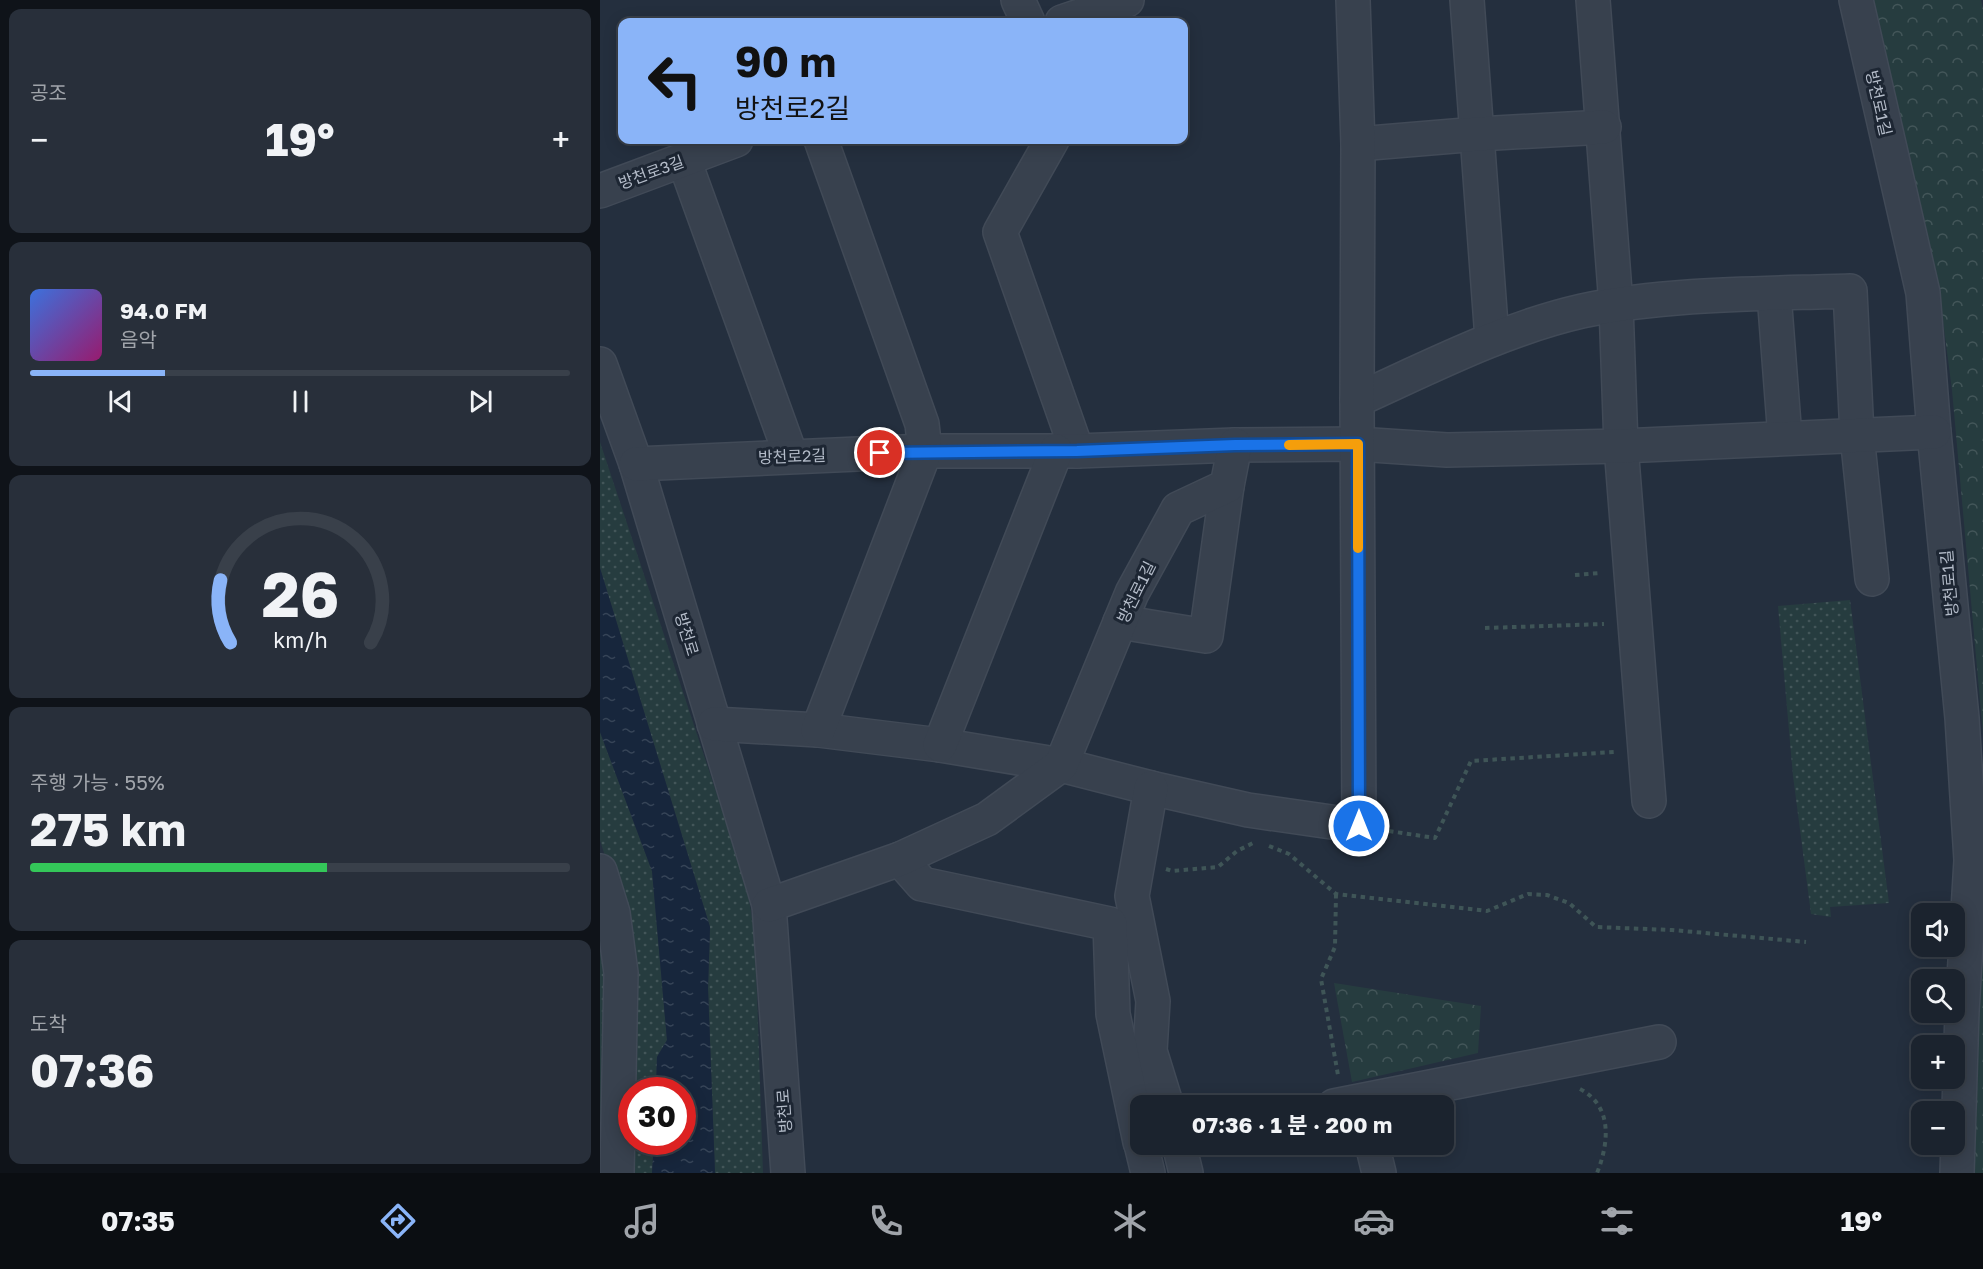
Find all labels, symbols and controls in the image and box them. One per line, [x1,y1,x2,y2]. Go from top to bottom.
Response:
text: 90 m [735,36,836,86]
icon: left [636,42,714,120]
street label: 방천로1길 [1862,68,1896,138]
text: 공조 [30,80,67,104]
text: 방천로2길 [735,92,850,124]
text: 19° [265,112,335,166]
text: − [30,120,48,159]
text: + [552,120,570,159]
street label: 방천로3길 [616,151,686,193]
text: 94.0 FM [120,297,207,324]
text: 음악 [120,327,157,351]
icon: previous [104,385,137,418]
icon: pause [284,385,317,418]
icon: next [464,385,497,418]
pin [854,427,905,478]
icon: arrive [863,436,896,469]
street label: 방천로2길 [758,445,826,467]
street label: 방천로1길 [1936,549,1962,617]
text: 26 [261,557,339,632]
street label: 방천로1길 [1112,558,1160,626]
street label: 방천로 [671,610,703,658]
text: km/h [273,628,327,654]
text: 주행 가능 · 55% [30,770,165,794]
position arrow [1327,794,1391,858]
text: 275 km [30,802,186,856]
map controls [1911,903,1965,1155]
button: sound [1911,903,1965,957]
button: search [1911,969,1965,1023]
text: 도착 [30,1011,67,1035]
button: + [1911,1035,1965,1089]
text: 07:36 [30,1043,154,1097]
speed limit sign: 30 [618,1077,696,1155]
street label: 방천로 [772,1088,796,1134]
button: − [1911,1101,1965,1155]
text: 07:36 · 1 분 · 200 m [1192,1111,1392,1138]
icon: directions [377,1200,419,1242]
icon: music [621,1200,663,1242]
icon: phone [865,1200,907,1242]
icon: climate [1109,1200,1151,1242]
icon: car [1353,1200,1395,1242]
icon: filters [1596,1200,1638,1242]
text: 07:35 [101,1205,175,1237]
text: 19° [1840,1205,1882,1237]

